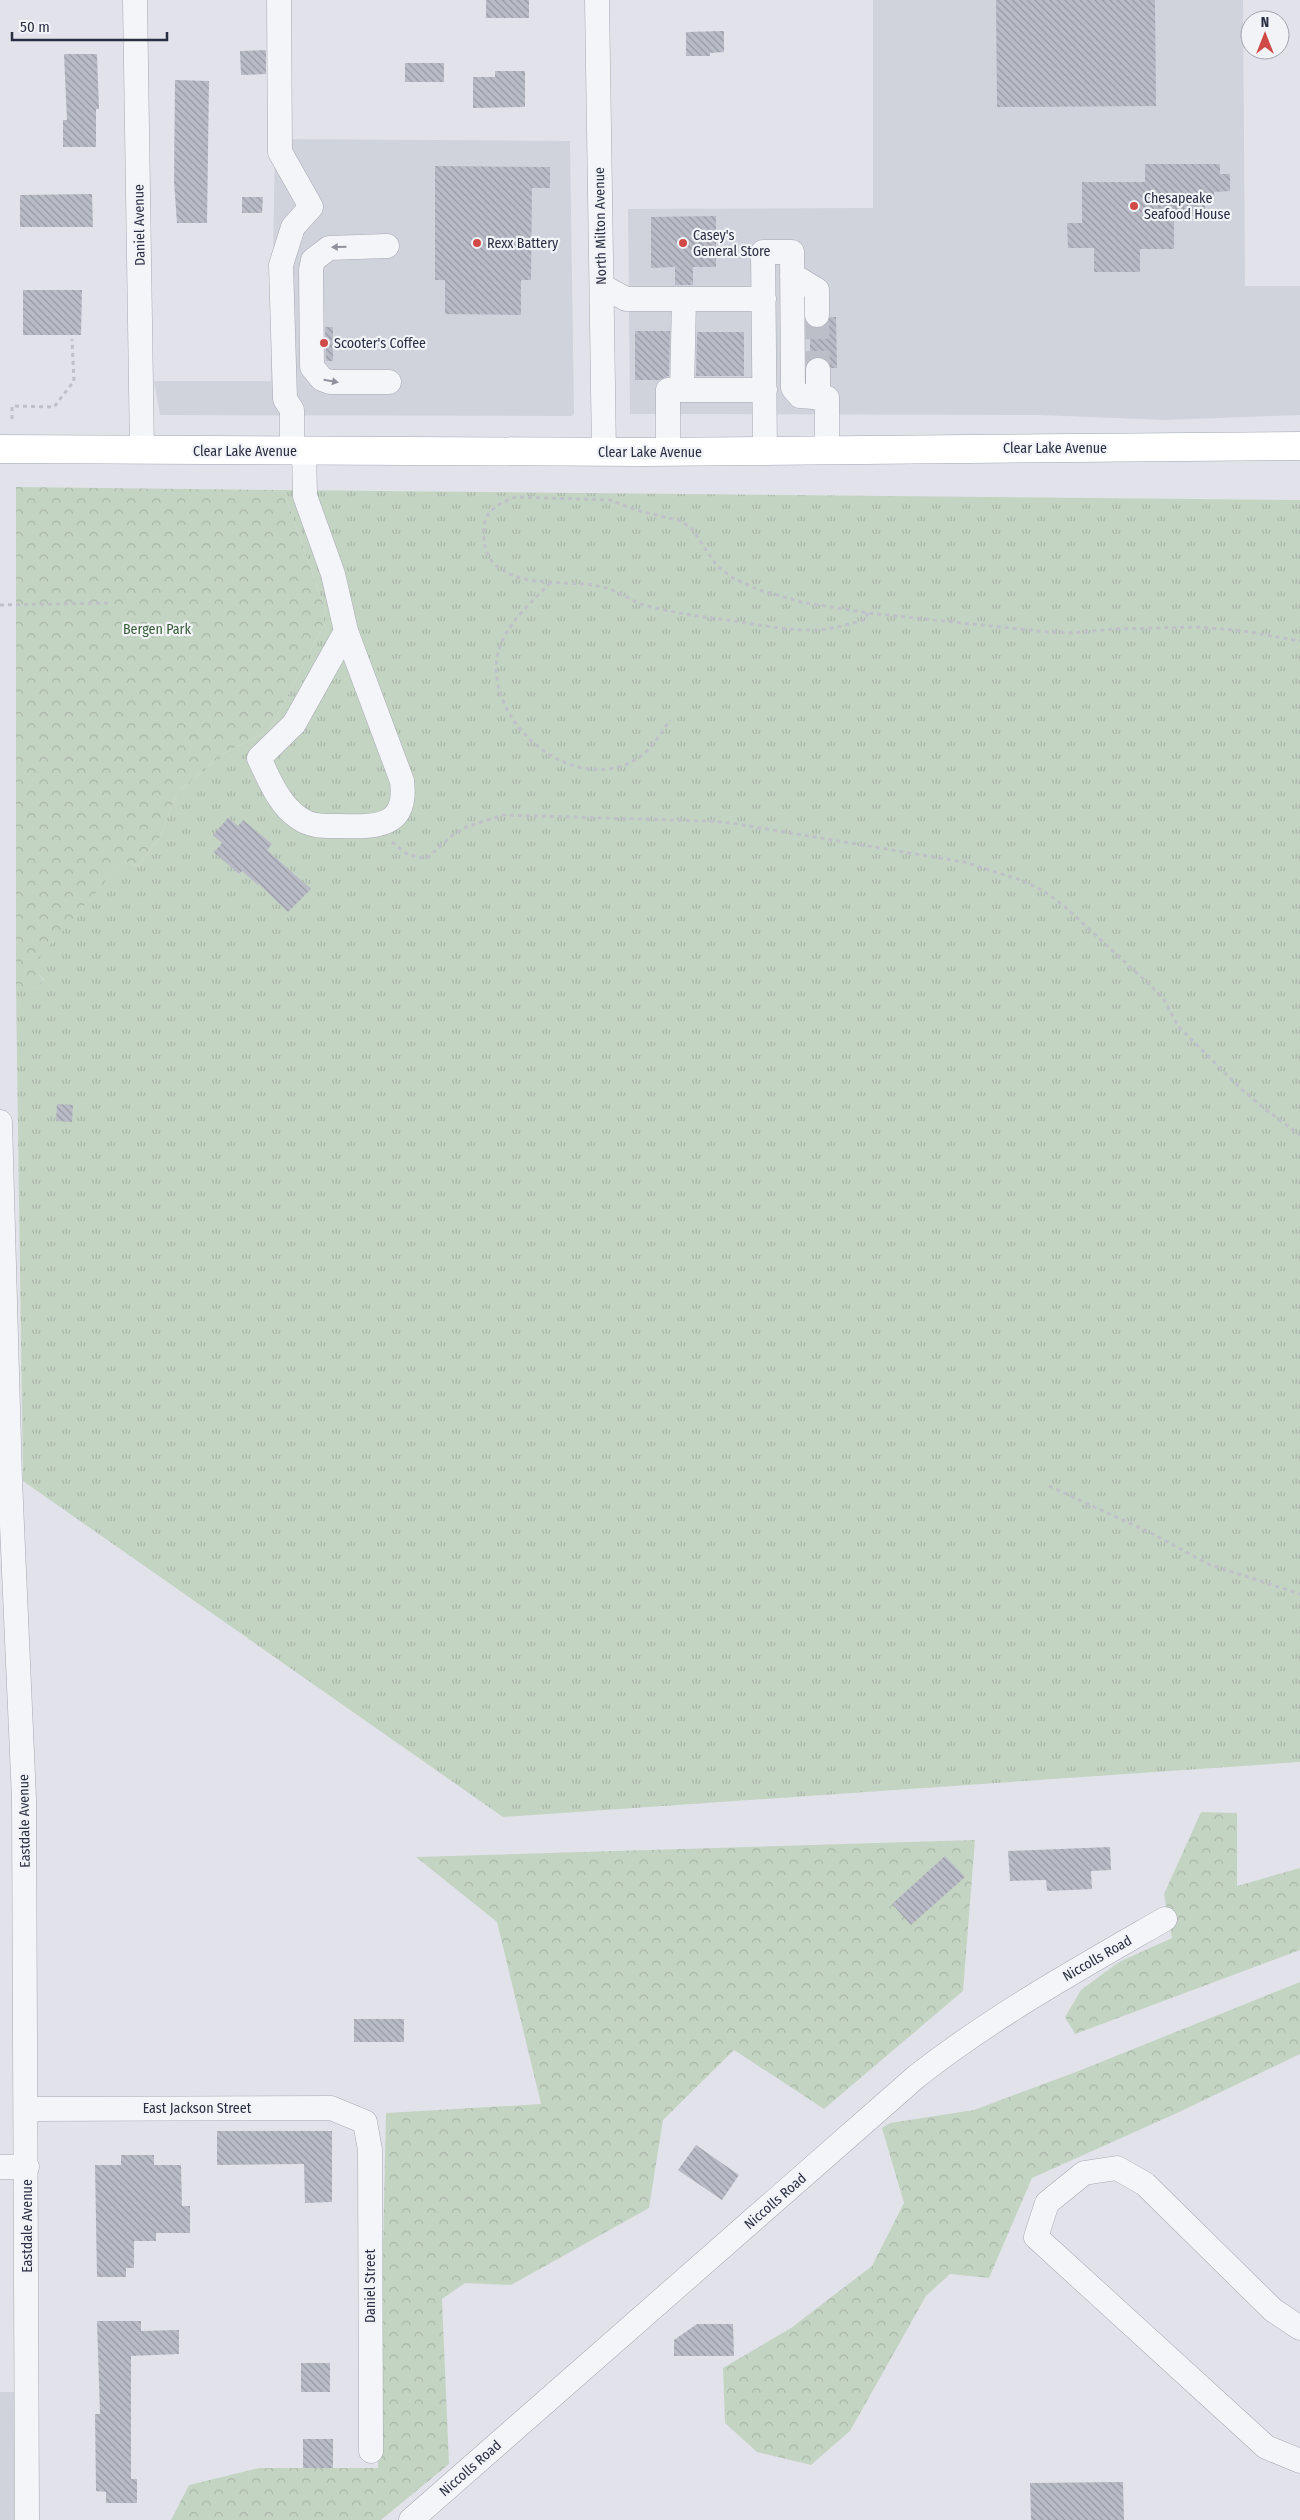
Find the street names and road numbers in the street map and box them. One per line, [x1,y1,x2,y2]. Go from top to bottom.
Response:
street label: North Milton Avenue [591,167,610,285]
street label: Daniel Avenue [130,184,149,266]
street label: Clear Lake Avenue [1003,440,1107,457]
street label: Clear Lake Avenue [193,443,297,460]
street label: Clear Lake Avenue [598,444,702,461]
street label: Eastdale Avenue [15,1774,34,1868]
street label: Niccolls Road [1060,1932,1135,1985]
street label: East Jackson Street [143,2100,252,2117]
street label: Niccolls Road [741,2170,810,2233]
street label: Eastdale Avenue [19,2179,36,2273]
street label: Daniel Street [362,2249,379,2323]
street label: Niccolls Road [436,2437,505,2500]

